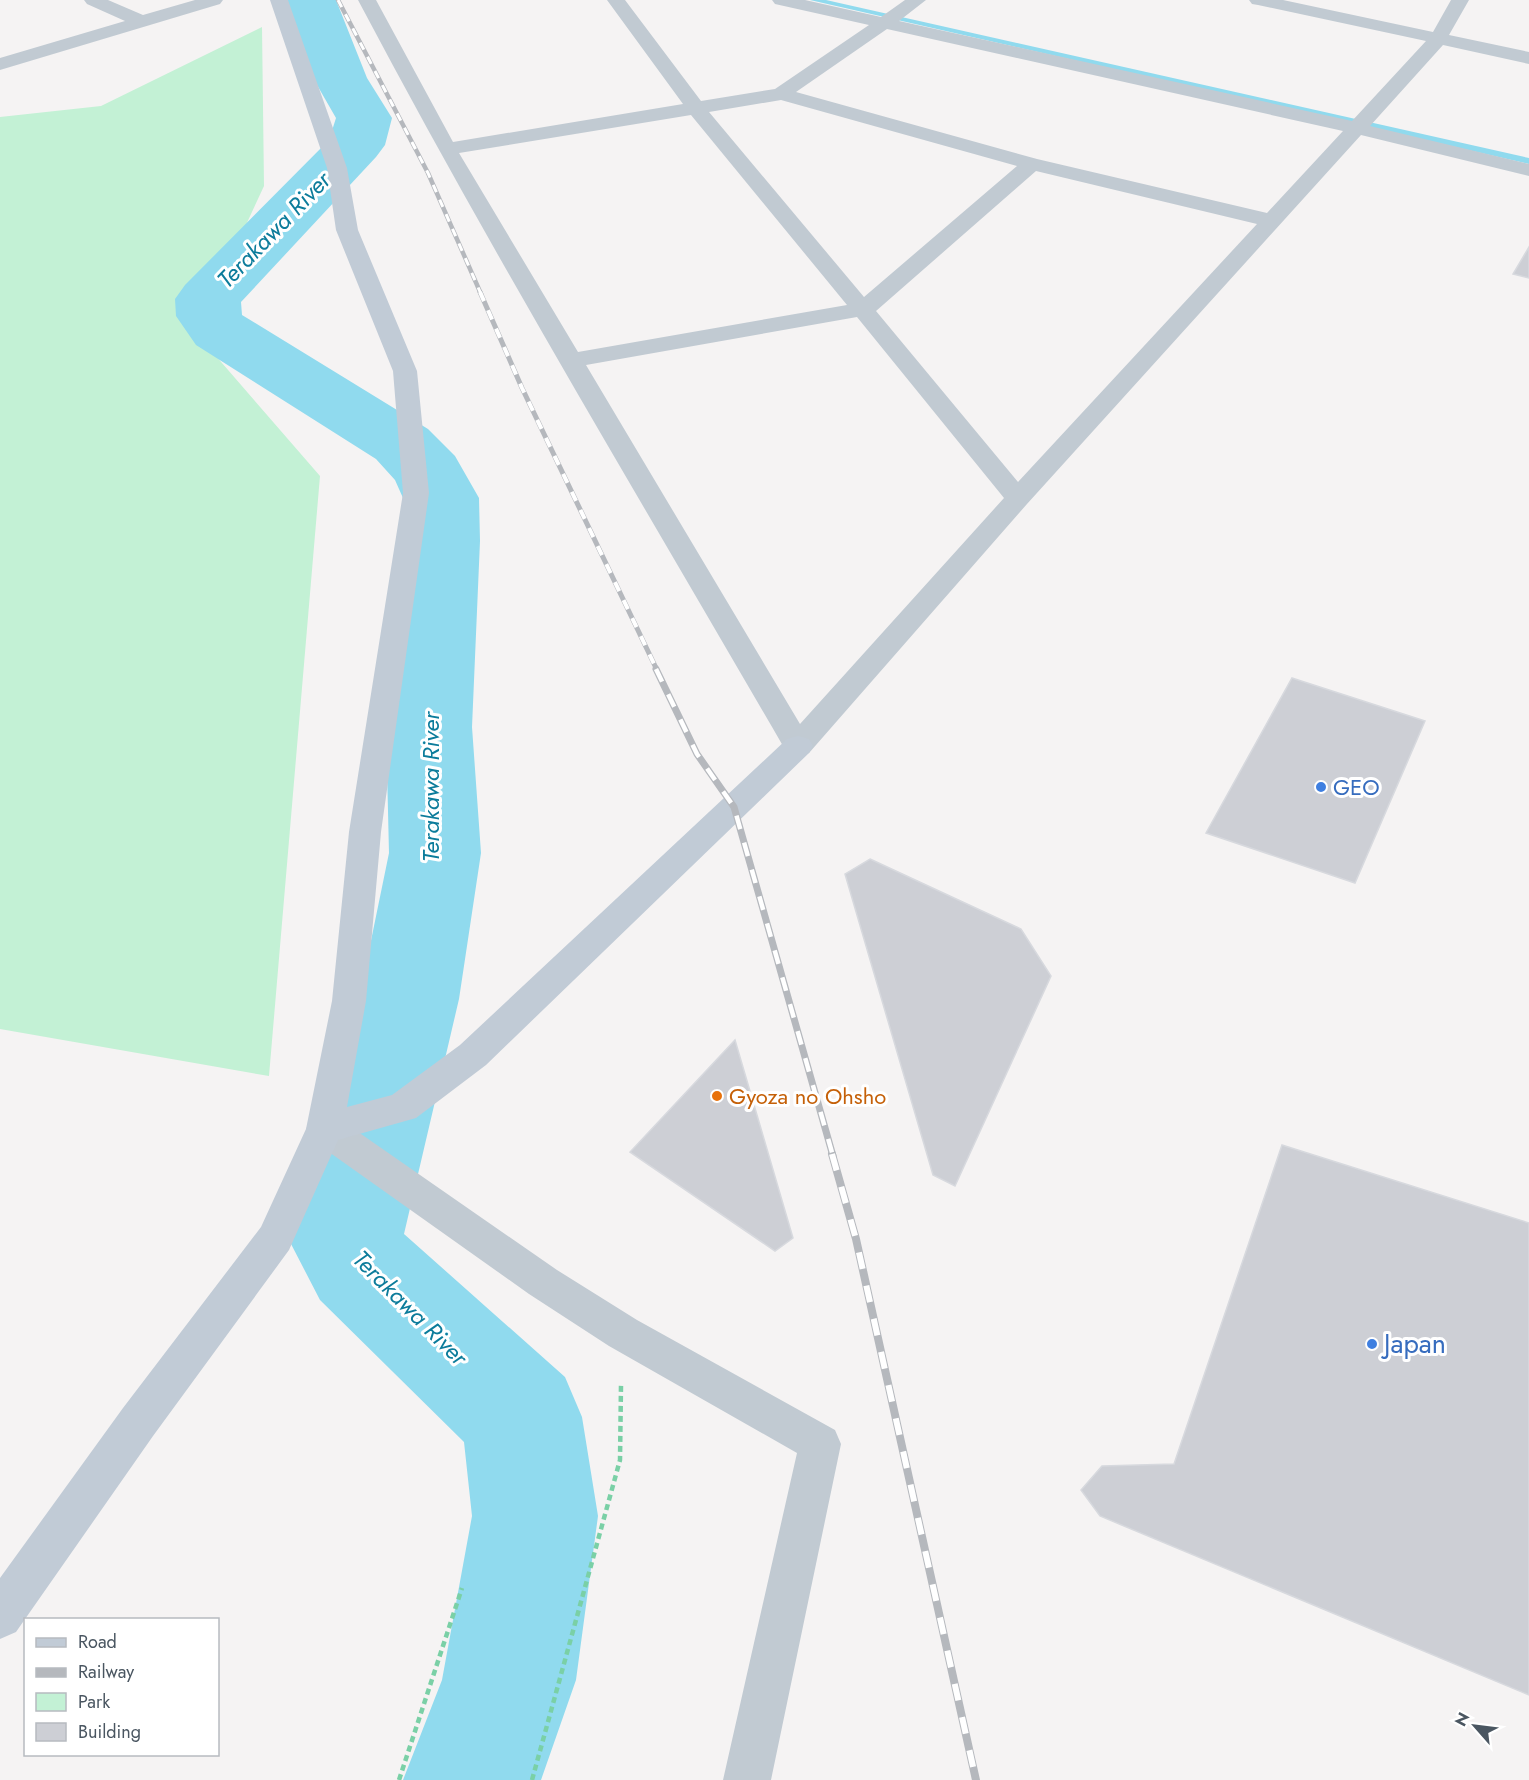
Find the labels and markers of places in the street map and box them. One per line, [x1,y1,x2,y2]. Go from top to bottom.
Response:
place label: GEO [1333,771,1380,803]
marker: GEO [1314,780,1328,794]
place label: Gyoza no Ohsho [729,1080,886,1112]
marker: Gyoza no Ohsho [710,1089,724,1103]
place label: Japan [1381,1324,1446,1363]
marker: Japan [1365,1337,1379,1351]

